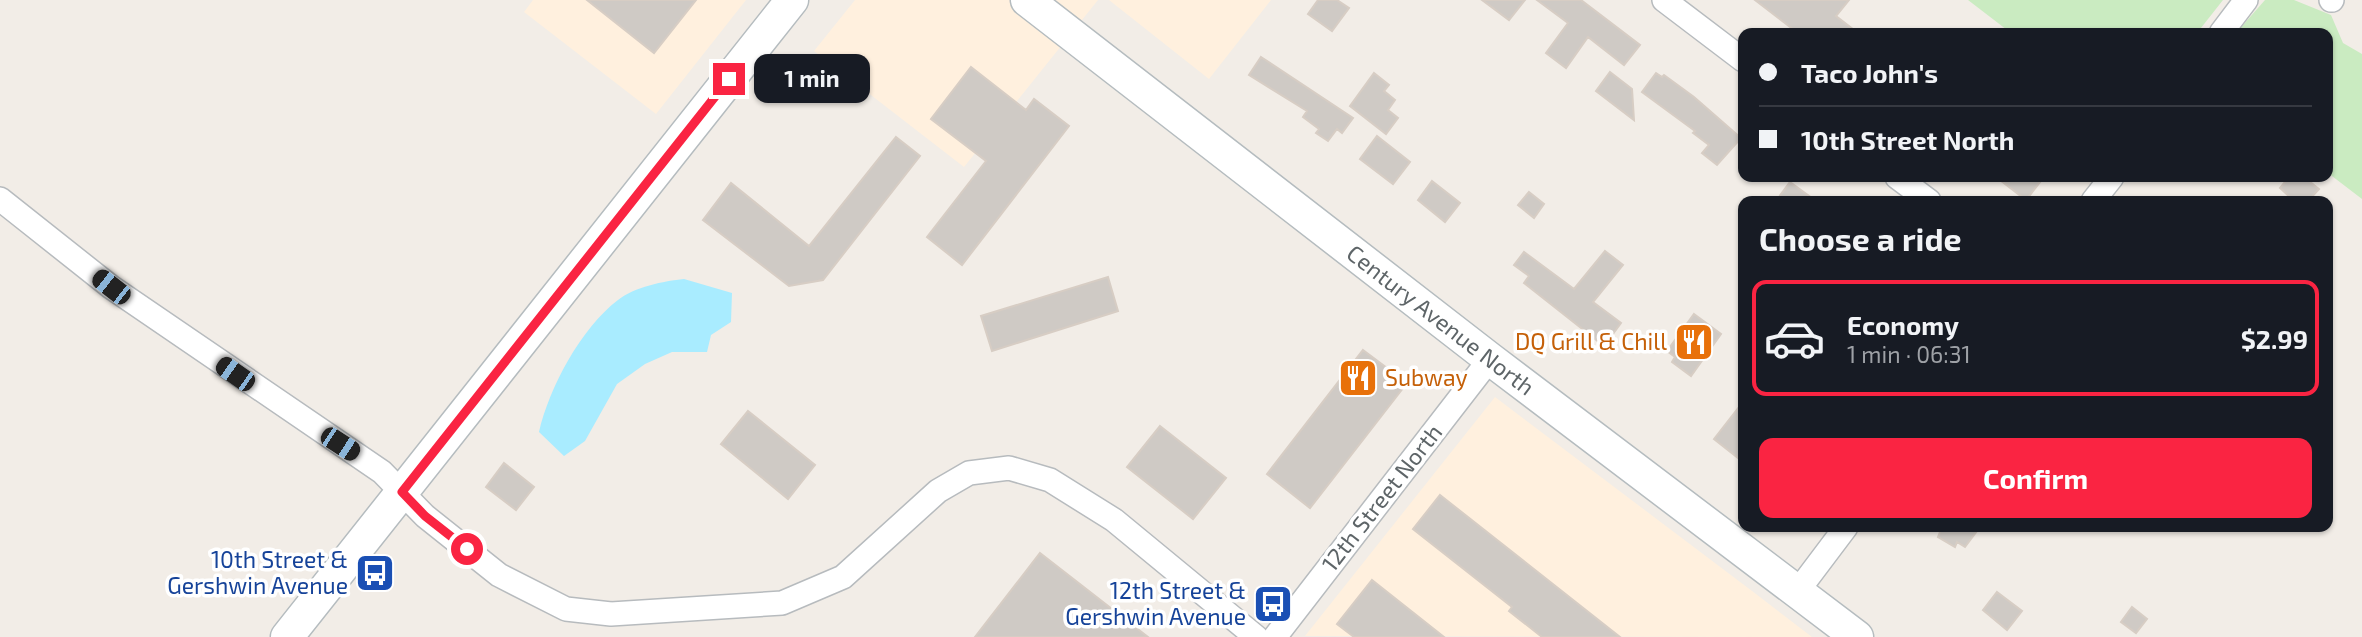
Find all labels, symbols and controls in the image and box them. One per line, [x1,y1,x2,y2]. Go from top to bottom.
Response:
callout: 1 min [754,55,869,104]
text: Taco John's [1801,57,1938,88]
route end [713,63,745,95]
text: 1 min [784,64,840,92]
text: 10th Street North [1801,124,2014,155]
text: Choose a ride [1759,219,1962,257]
street label: Century Avenue North [1342,238,1540,401]
car [88,266,135,308]
icon: car [1763,307,1826,370]
text: Economy [1847,309,1959,340]
restaurant icon: DQ Grill & Chill [1673,321,1715,363]
text: $2.99 [2241,323,2308,354]
place label: DQ Grill & Chill [1515,327,1667,355]
text: 1 min · 06:31 [1847,340,1971,368]
car [212,353,259,395]
restaurant icon: Subway [1337,357,1379,399]
place label: Subway [1385,363,1468,391]
street label: 12th Street North [1315,418,1447,577]
car [317,424,364,464]
button: Confirm [1759,438,2312,518]
route start [451,533,483,565]
place label: 10th Street & Gershwin Avenue [167,545,348,599]
bus stop icon: 10th Street & Gershwin Avenue [354,552,396,594]
place label: 12th Street & Gershwin Avenue [1065,576,1246,630]
bus stop icon: 12th Street & Gershwin Avenue [1252,583,1294,625]

